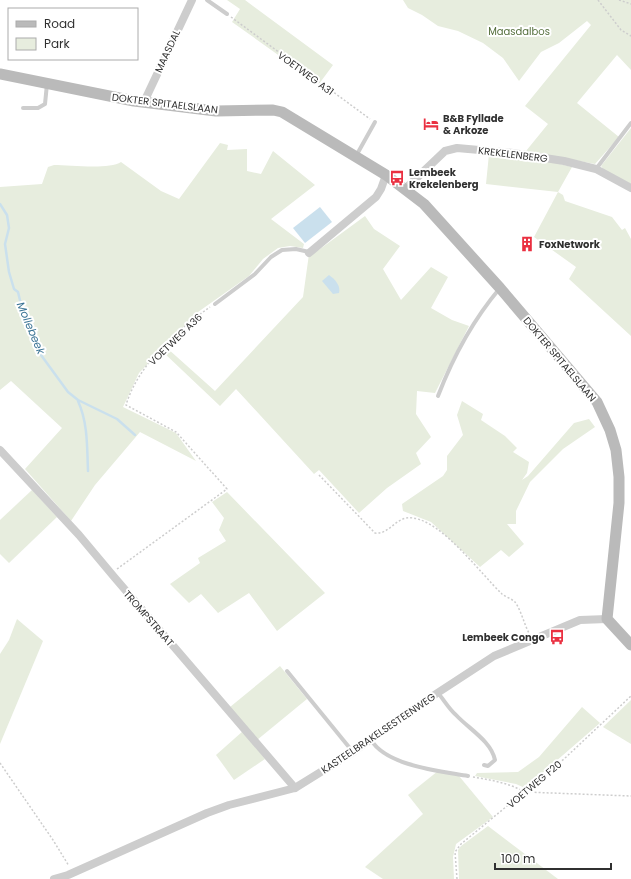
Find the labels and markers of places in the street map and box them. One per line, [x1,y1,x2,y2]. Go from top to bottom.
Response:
place label: B&B Fyllade & Arkoze [443,111,504,138]
hotel icon: B&B Fyllade & Arkoze [422,115,440,133]
place label: Lembeek Krekelenberg [409,165,479,192]
bus stop icon: Lembeek Krekelenberg [388,169,406,187]
building icon: FoxNetwork [518,235,536,253]
place label: FoxNetwork [539,237,601,252]
bus stop icon: Lembeek Congo [548,628,566,646]
place label: Lembeek Congo [462,630,546,645]

